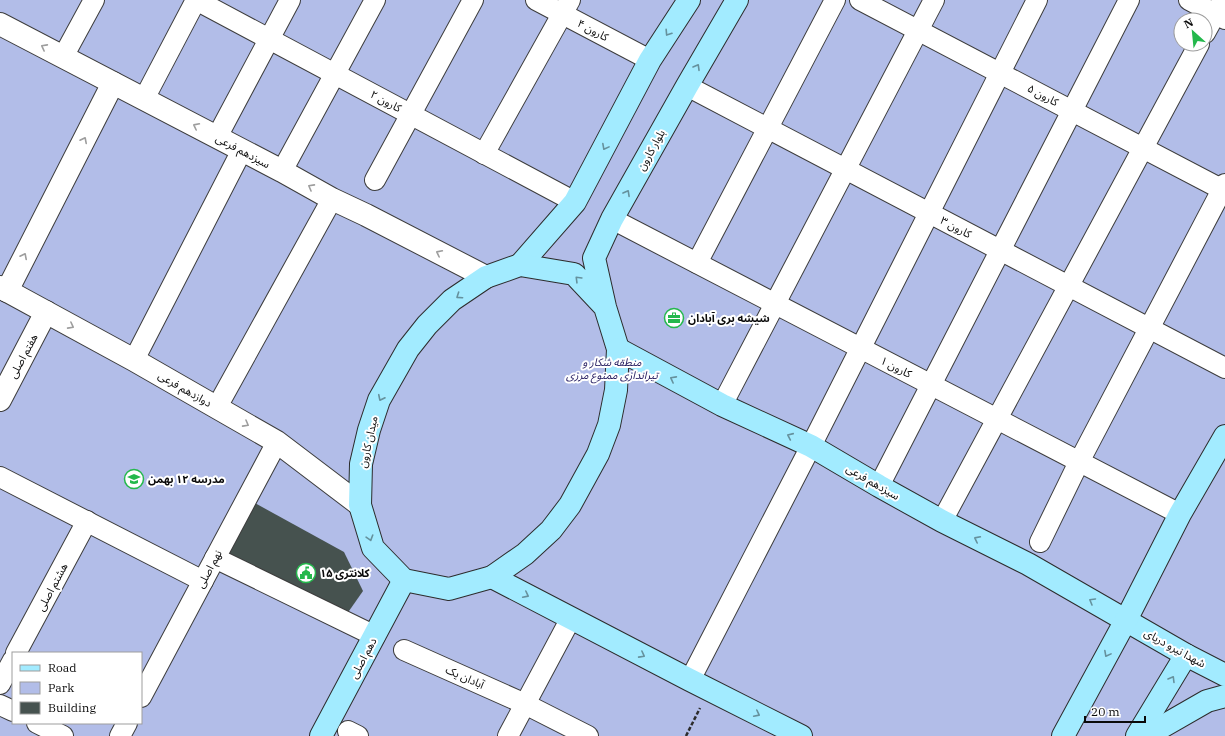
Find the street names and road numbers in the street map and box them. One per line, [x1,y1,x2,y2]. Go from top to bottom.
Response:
street label: کارون ۴ [575,16,611,44]
street label: کارون ۵ [1025,81,1061,109]
street label: کارون ۲ [368,87,404,115]
street label: بلوار کارون [634,127,668,173]
street label: سیزدهم فرعی [212,131,273,173]
street label: کارون ۳ [938,213,974,241]
street label: هفتم اصلی [5,331,42,382]
street label: کارون ۱ [878,353,914,381]
street label: دوازدهم فرعی [155,368,214,412]
street label: میدان کارون [355,415,381,469]
street label: سیزدهم فرعی [843,461,903,505]
street label: نهم اصلی [193,547,227,591]
street label: هشتم اصلی [34,561,72,614]
street label: شهدا نیرو دریای [1142,625,1208,671]
street label: دهم اصلی [346,635,381,682]
street label: آبادان یک [444,662,487,692]

